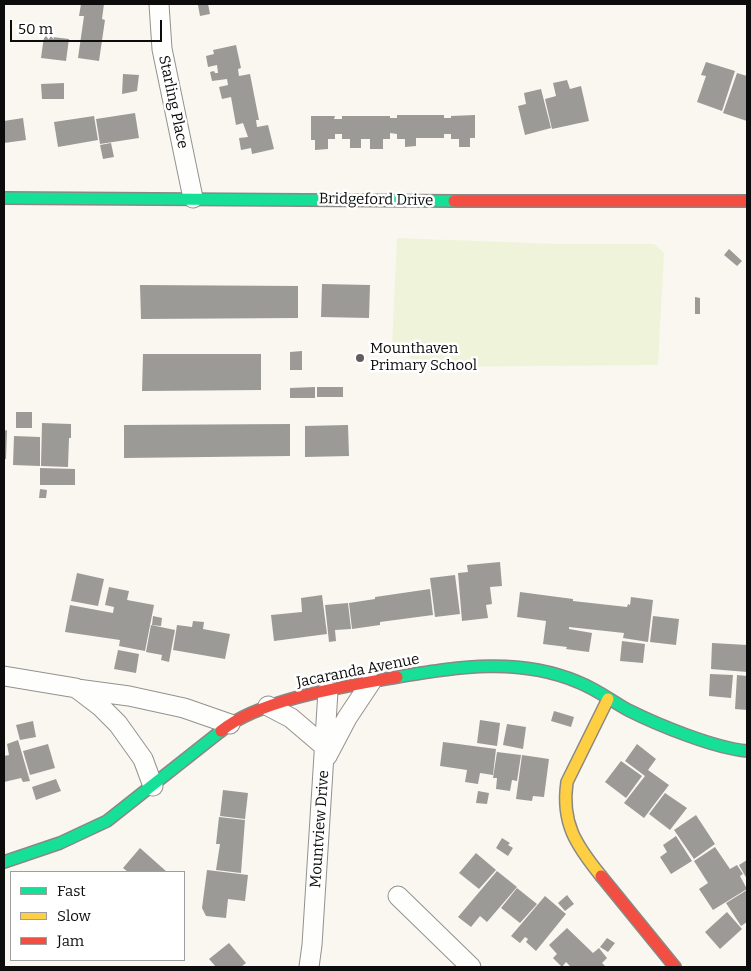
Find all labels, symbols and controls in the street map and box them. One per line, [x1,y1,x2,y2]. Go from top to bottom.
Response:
scale bar [12,10,165,42]
text: 50 m [18,20,53,38]
street label: Starling Place [154,54,192,150]
street label: Bridgeford Drive [319,190,433,210]
place label: Mounthaven Primary School [370,340,477,375]
marker: Mounthaven Primary School [354,352,366,364]
street label: Jacaranda Avenue [295,650,421,692]
street label: Mountview Drive [307,770,333,888]
legend [10,871,185,961]
text: Fast [57,882,86,900]
text: Slow [57,907,91,925]
text: Jam [57,932,84,950]

